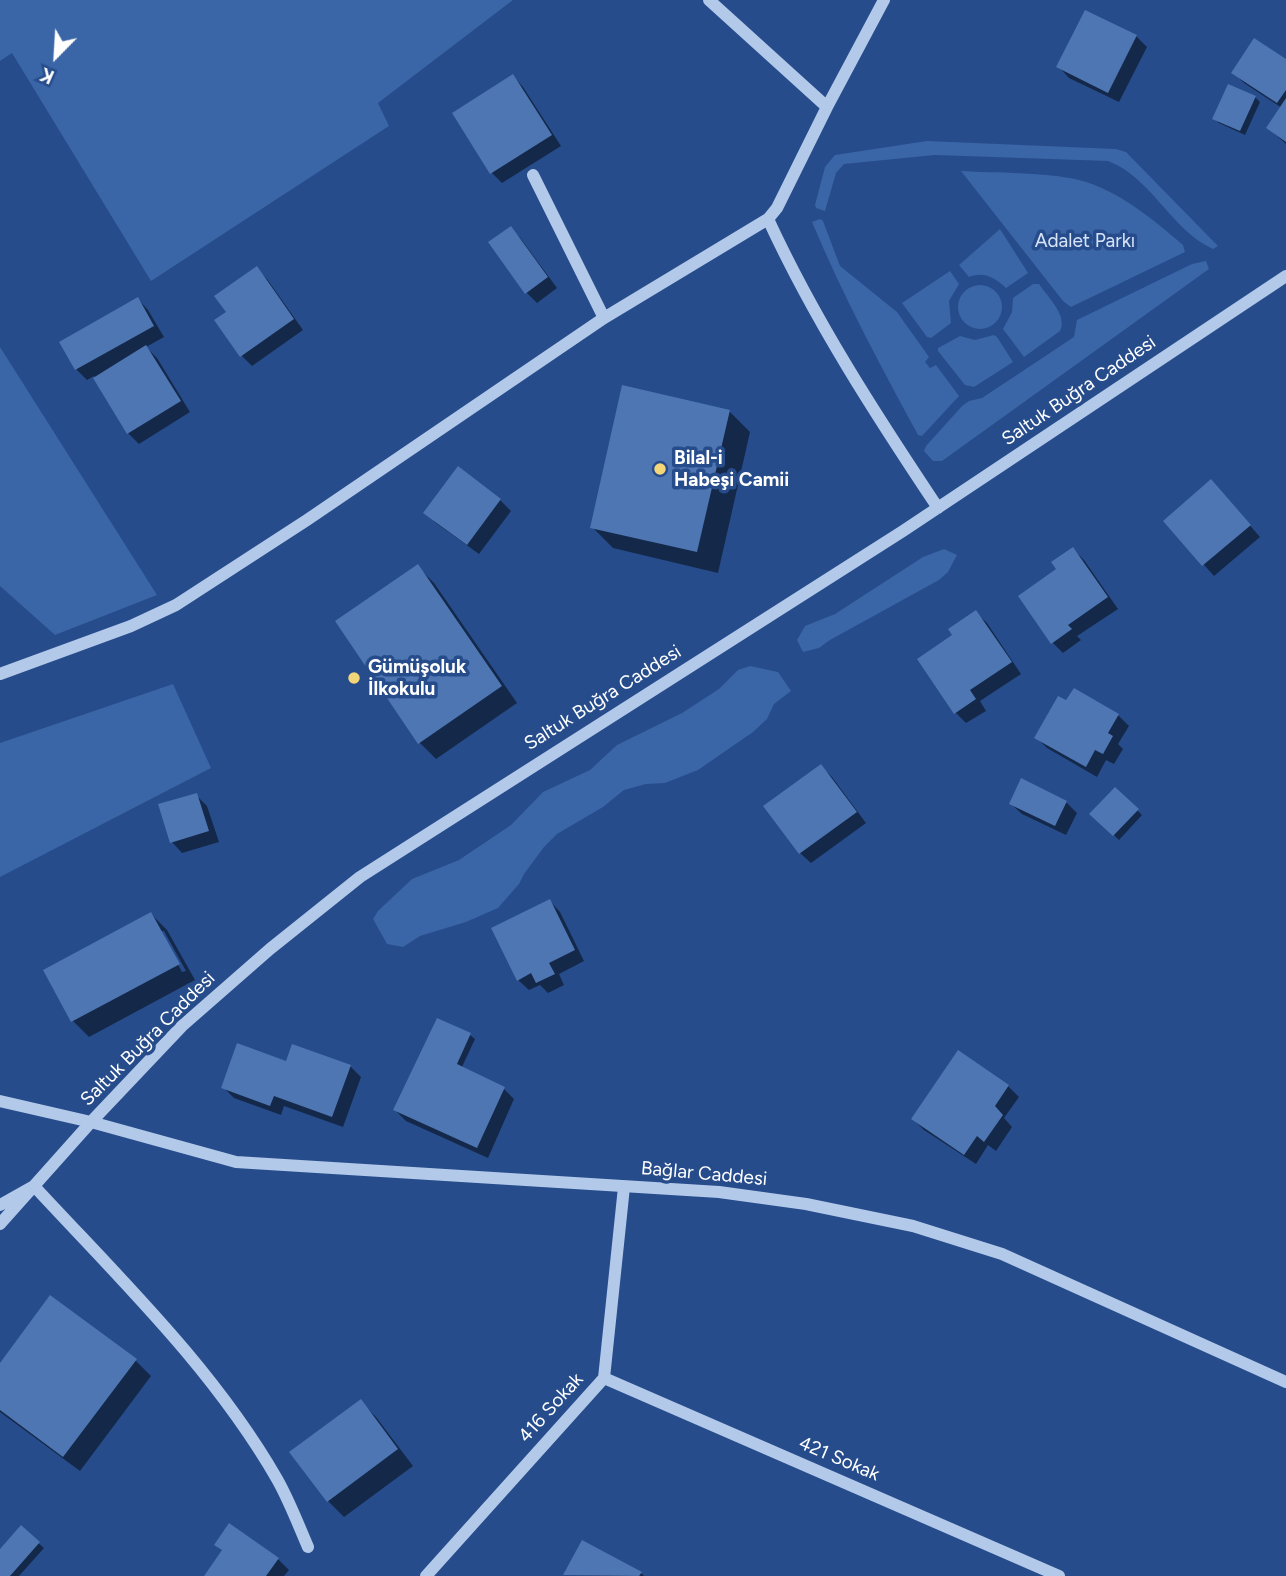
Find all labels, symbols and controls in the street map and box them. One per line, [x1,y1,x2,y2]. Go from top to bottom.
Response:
north arrow [21,21,91,91]
text: K [37,63,58,89]
park label: Adalet Parkı [1035,230,1135,252]
street label: Saltuk Buğra Caddesi [998,331,1160,451]
place label: Bilal-i Habeşi Camii [674,447,789,491]
marker: Bilal-i Habeşi Camii [652,461,668,477]
street label: Saltuk Buğra Caddesi [520,640,686,756]
place label: Gümüşoluk İlkokulu [368,656,466,700]
marker: Gümüşoluk İlkokulu [346,670,362,686]
street label: Saltuk Buğra Caddesi [76,967,220,1111]
street label: Bağlar Caddesi [640,1157,768,1191]
street label: 416 Sokak [514,1369,588,1447]
street label: 421 Sokak [795,1432,883,1486]

